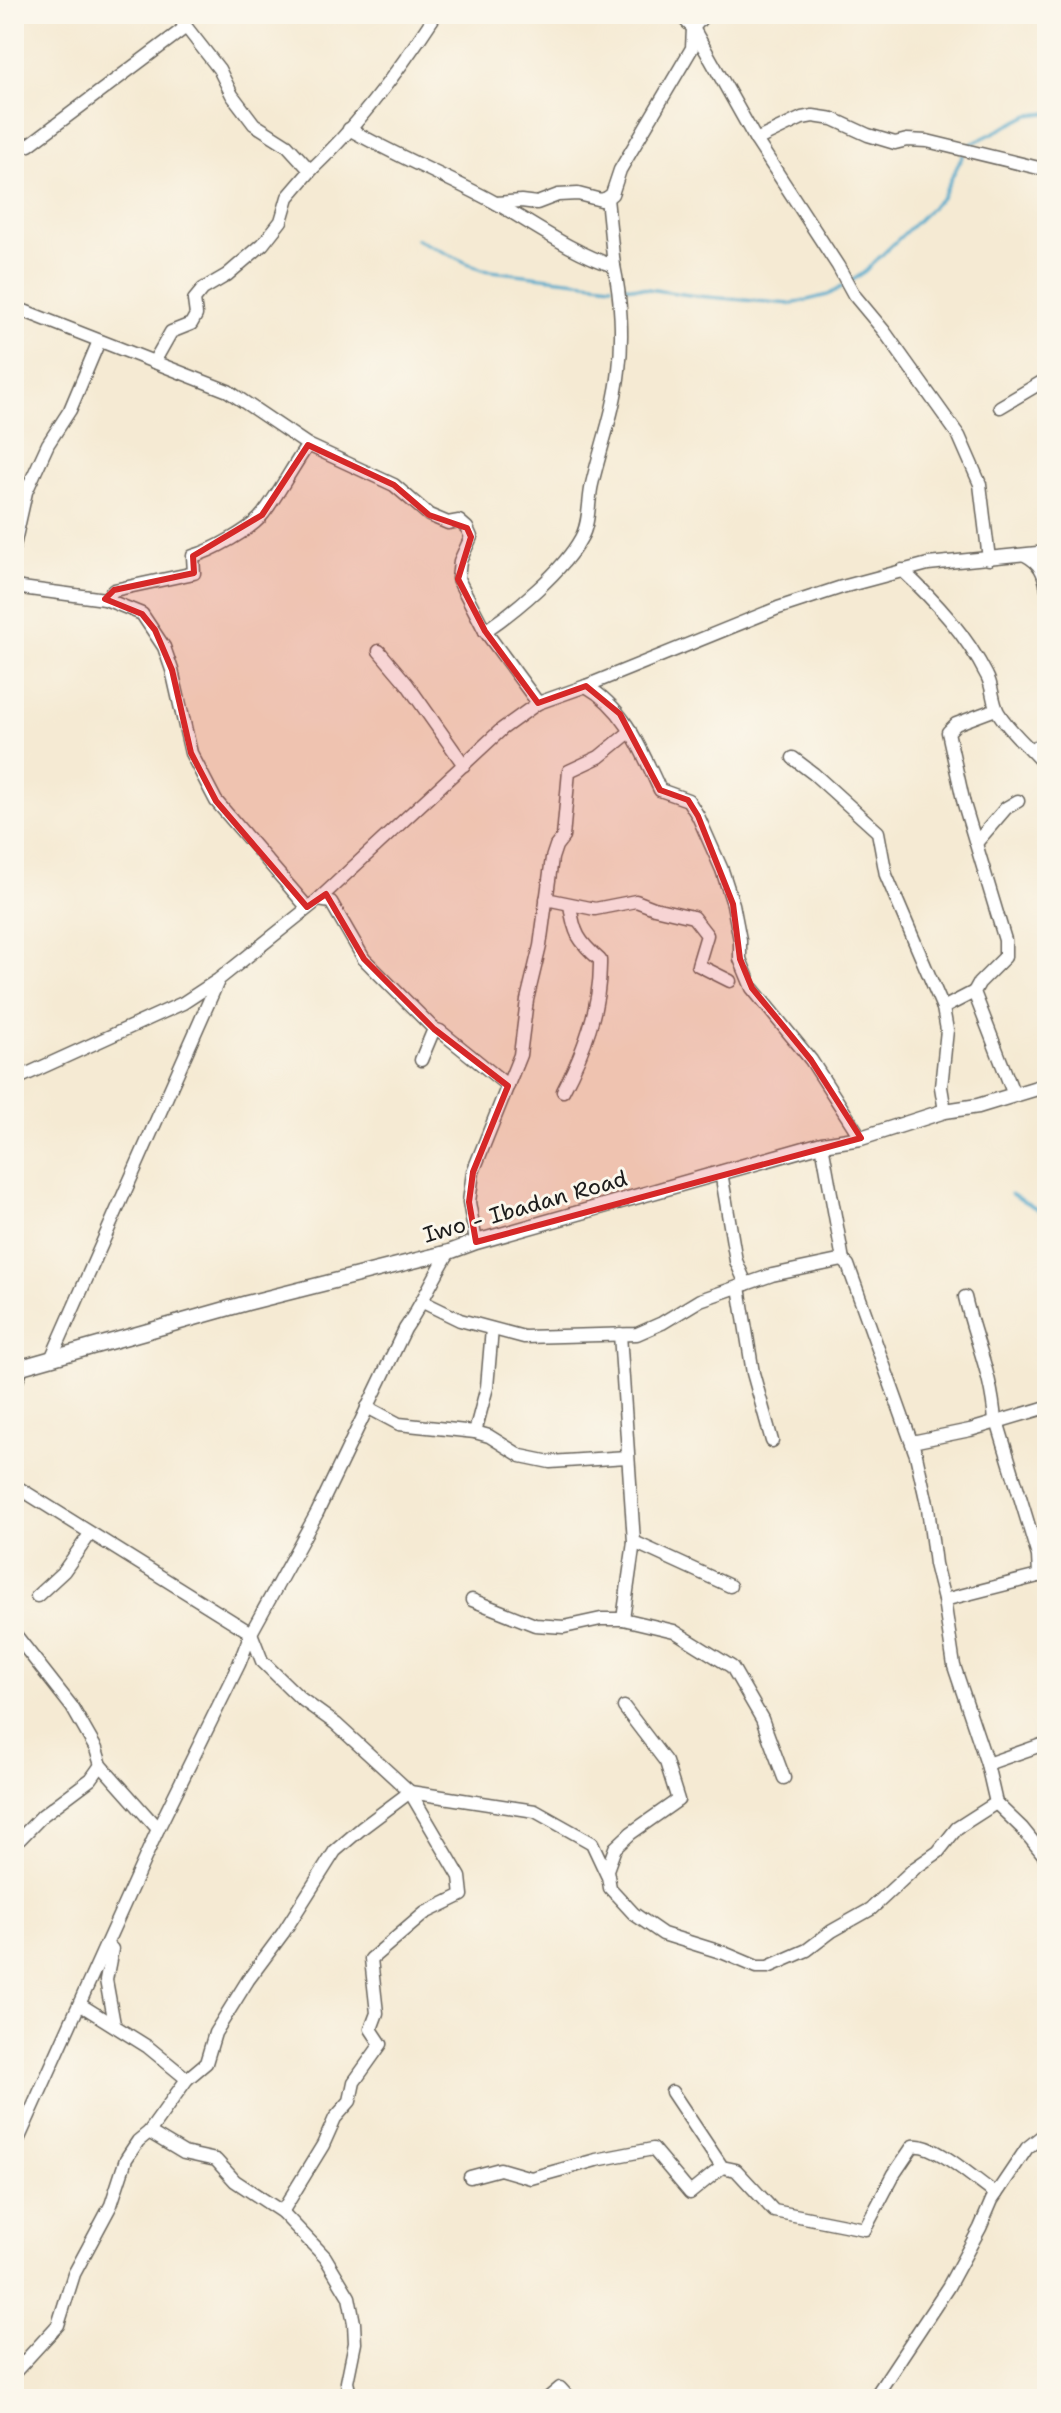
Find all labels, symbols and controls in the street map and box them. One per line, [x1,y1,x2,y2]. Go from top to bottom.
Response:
street label: Iwo - Ibadan Road [420,1163,631,1250]

